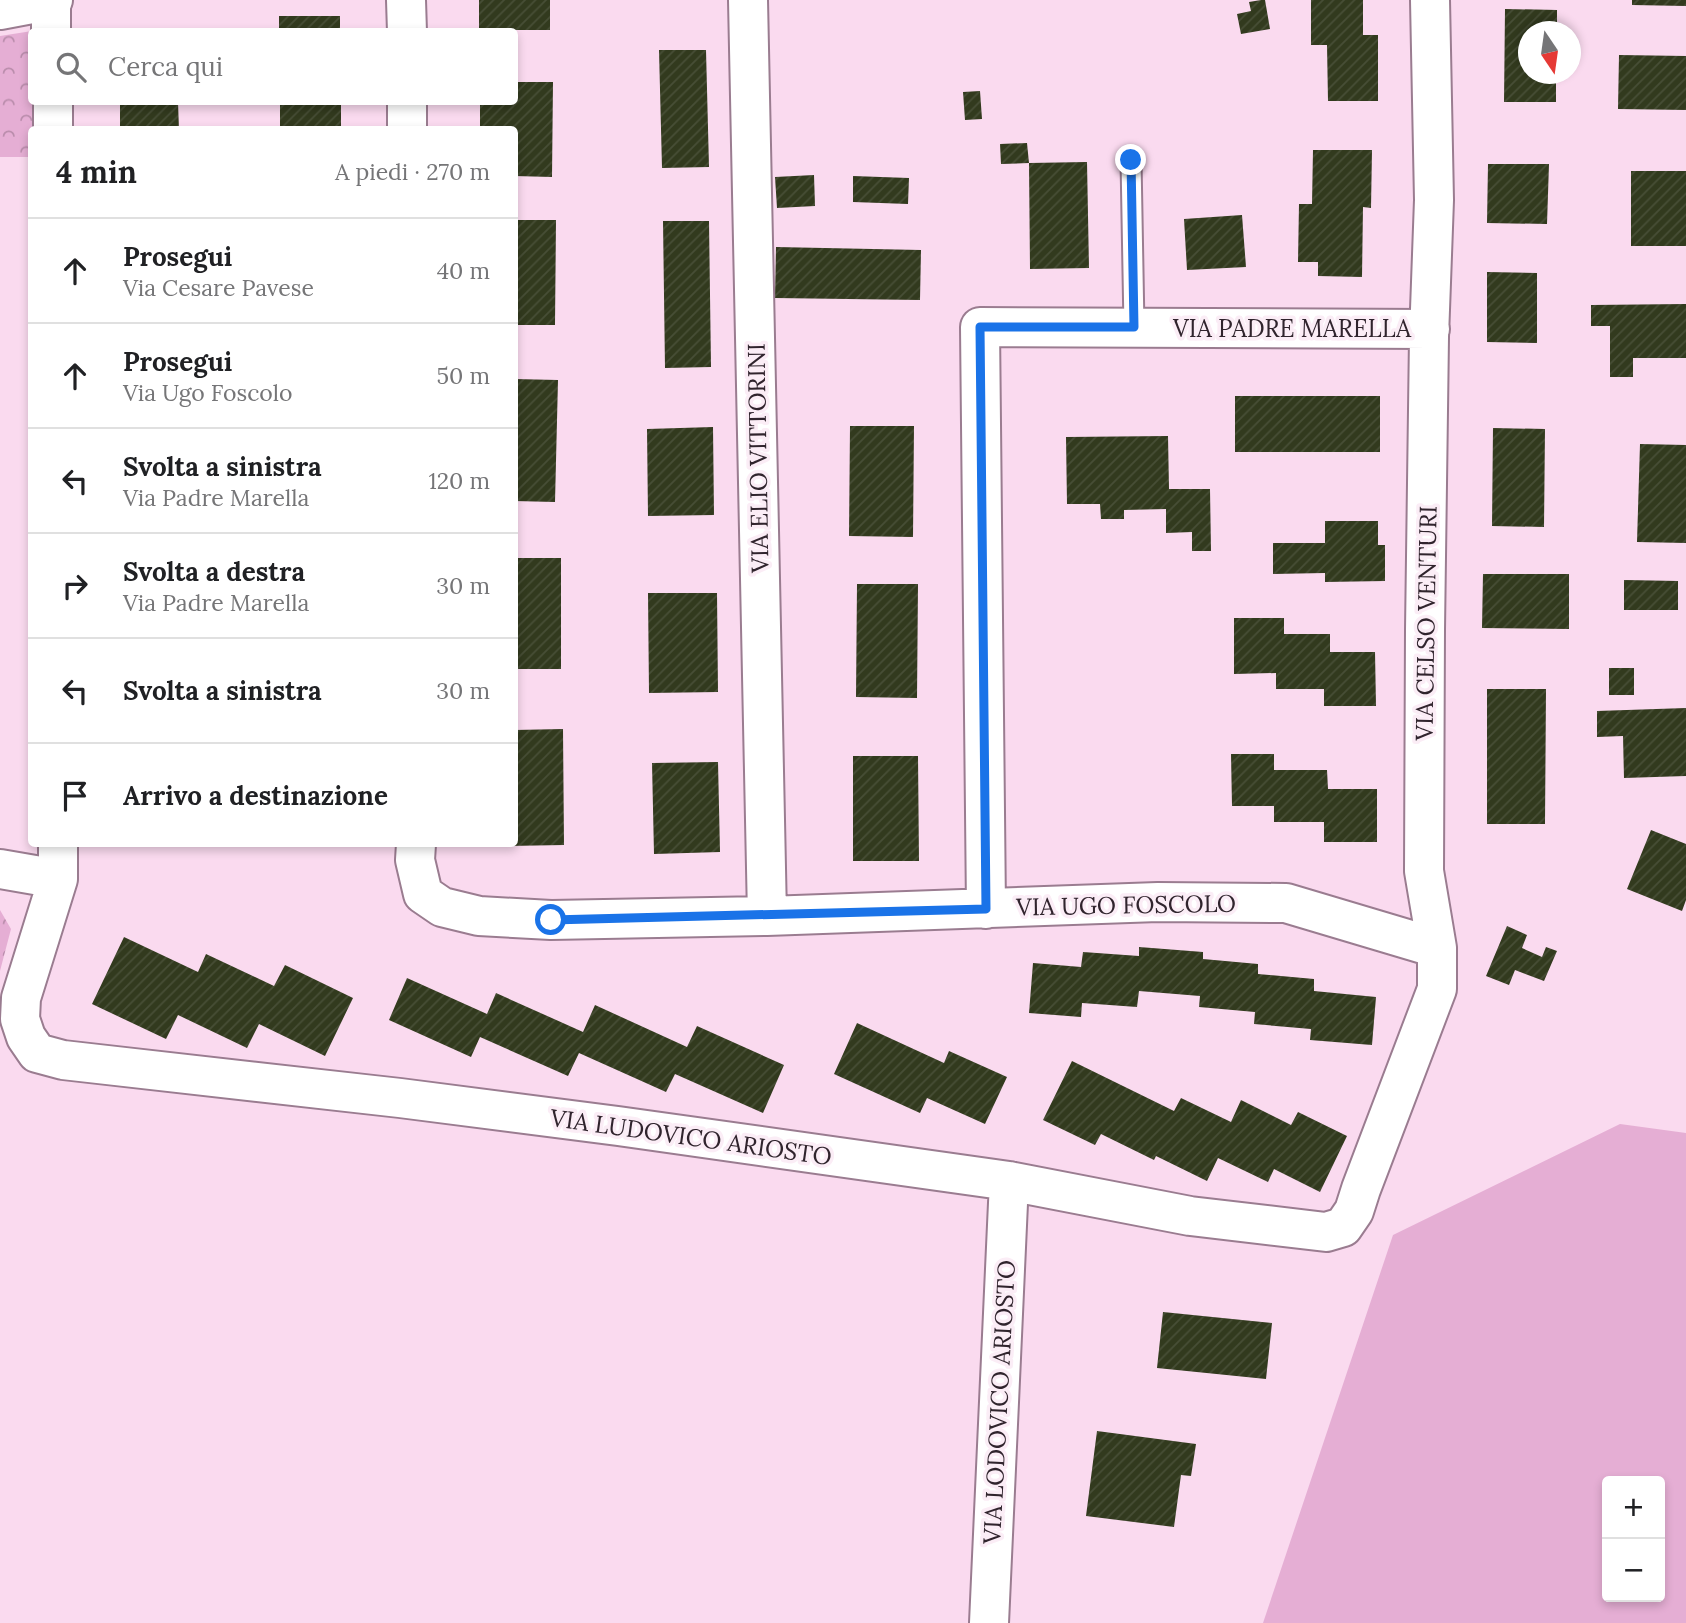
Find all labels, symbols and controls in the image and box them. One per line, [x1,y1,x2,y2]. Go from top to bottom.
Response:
north arrow [1518,21,1581,84]
search box [28,28,518,105]
icon: search [52,48,90,86]
text: Cerca qui [108,50,223,83]
route end [1115,144,1146,175]
text: 4 min [56,153,137,191]
text: A piedi · 270 m [335,157,490,186]
text: Prosegui [123,240,232,273]
icon: ahead [56,252,94,290]
text: 40 m [437,256,490,285]
text: Via Cesare Pavese [123,273,314,302]
street label: VIA PADRE MARELLA [1172,313,1412,344]
street label: VIA ELIO VITTORINI [740,343,776,574]
text: Prosegui [123,345,232,378]
icon: ahead [56,357,94,395]
text: 50 m [437,361,490,390]
text: Via Ugo Foscolo [123,378,292,407]
text: Svolta a sinistra [123,450,322,483]
icon: left [56,462,94,500]
text: 120 m [428,466,490,495]
text: Via Padre Marella [123,483,309,512]
street label: VIA CELSO VENTURI [1408,505,1444,742]
text: Svolta a destra [123,555,305,588]
icon: right [56,567,94,605]
text: 30 m [436,571,490,600]
text: Via Padre Marella [123,588,309,617]
icon: left [56,672,94,710]
text: Svolta a sinistra [123,674,322,707]
text: 30 m [436,676,490,705]
icon: arrive [56,777,94,815]
text: Arrivo a destinazione [123,779,388,812]
street label: VIA UGO FOSCOLO [1015,888,1236,922]
route start [535,904,566,935]
street label: VIA LUDOVICO ARIOSTO [547,1102,834,1172]
street label: VIA LODOVICO ARIOSTO [976,1259,1022,1546]
map controls [1602,1476,1665,1602]
button: + [1602,1476,1665,1539]
button: − [1602,1539,1665,1602]

